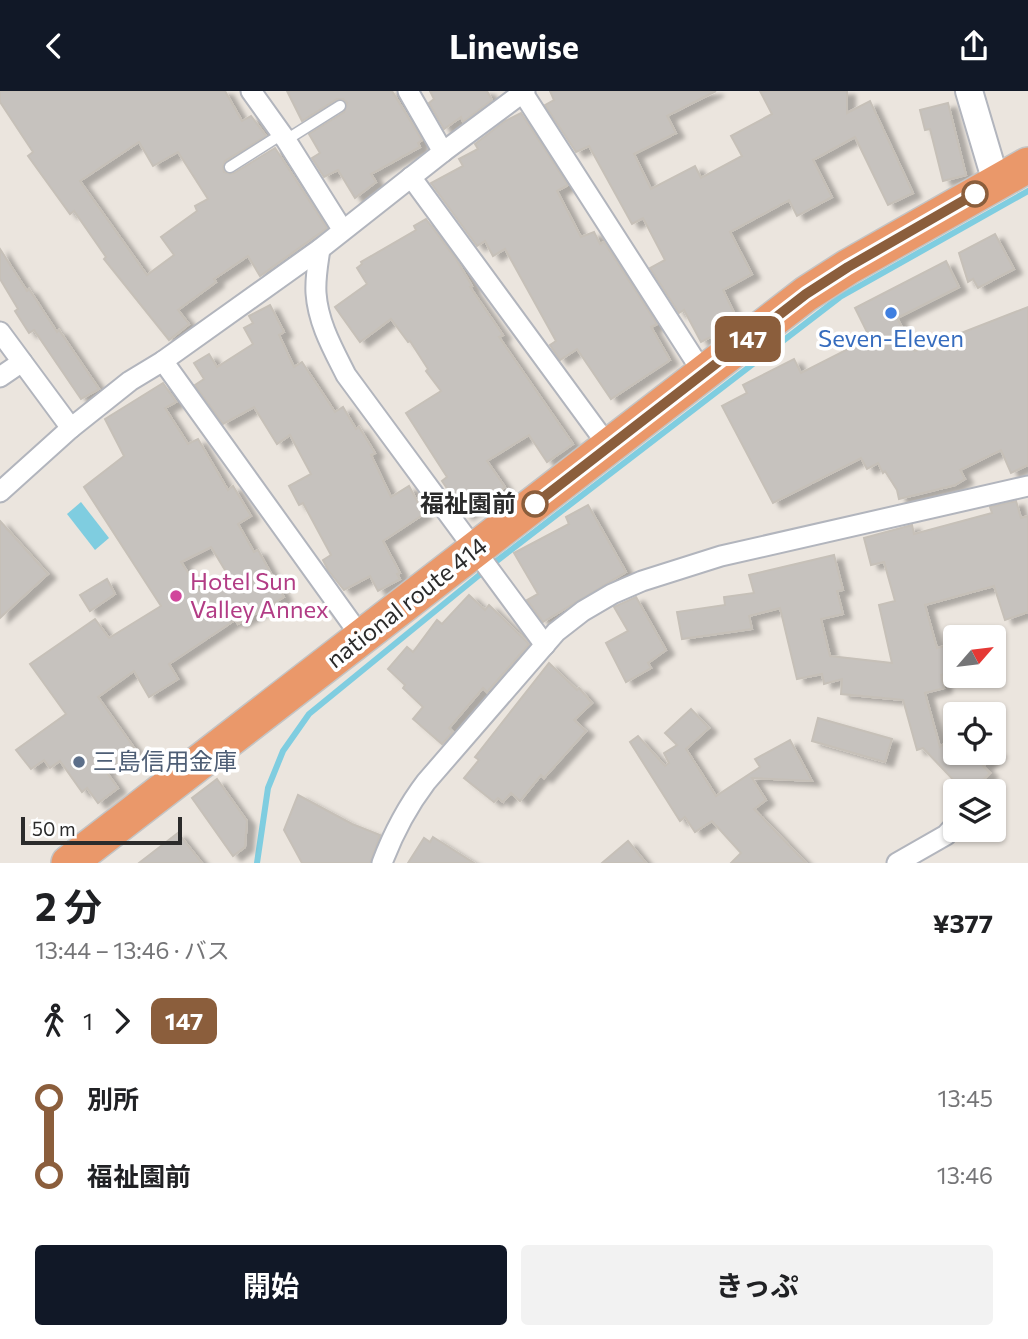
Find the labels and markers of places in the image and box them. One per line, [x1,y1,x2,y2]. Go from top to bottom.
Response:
unlabelled marker [962,181,988,207]
marker: Seven-Eleven [883,305,899,321]
place label: Seven-Eleven [818,323,964,352]
place label: 福祉園前 [420,488,516,517]
marker: 福祉園前 [522,491,548,517]
place label: Hotel Sun Valley Annex [190,566,329,623]
marker: Hotel Sun Valley Annex [168,588,184,604]
place label: 三島信用金庫 [93,746,237,775]
marker: 三島信用金庫 [71,754,87,770]

